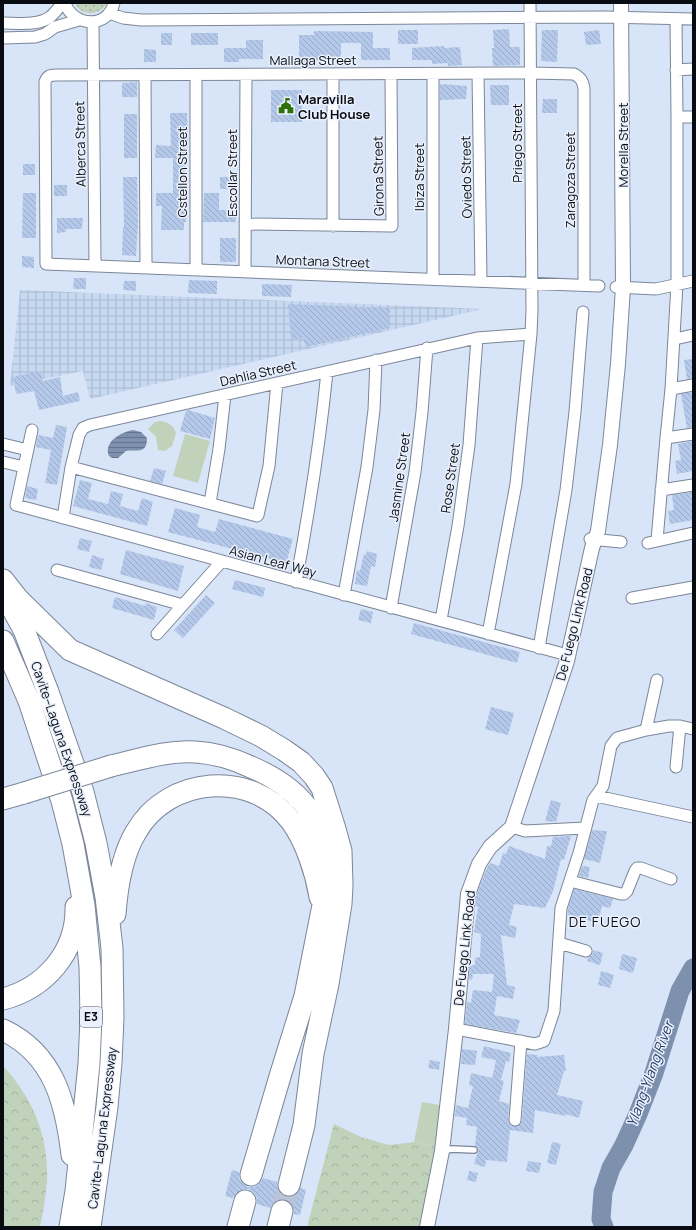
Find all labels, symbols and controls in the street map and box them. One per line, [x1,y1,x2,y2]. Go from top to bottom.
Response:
street label: Mallaga Street [269,51,357,69]
place label: Maravilla Club House [298,90,371,123]
public building icon: Maravilla Club House [277,97,295,115]
street label: Alberca Street [70,101,90,187]
street label: Priego Street [508,103,526,183]
street label: Morella Street [614,103,632,187]
street label: Cstellon Street [173,127,191,217]
street label: Escollar Street [223,129,241,217]
street label: Zaragoza Street [561,132,579,228]
street label: Oviedo Street [456,135,476,219]
street label: Girona Street [368,136,388,216]
street label: Ibiza Street [410,143,428,211]
street label: Montana Street [275,250,371,272]
street label: Dahlia Street [218,355,298,391]
street label: Jasmine Street [384,431,414,523]
street label: Rose Street [436,442,464,514]
street label: Asian Leaf Way [227,541,319,581]
street label: De Fuego Link Road [551,566,597,682]
street label: Cavite–Laguna Expressway [27,659,97,819]
street label: De Fuego Link Road [449,889,479,1007]
district label: DE FUEGO [569,912,641,931]
road number: E3 [80,1007,102,1027]
water label: Ylang-Ylang River [622,1017,678,1129]
street label: Cavite–Laguna Expressway [83,1046,121,1210]

